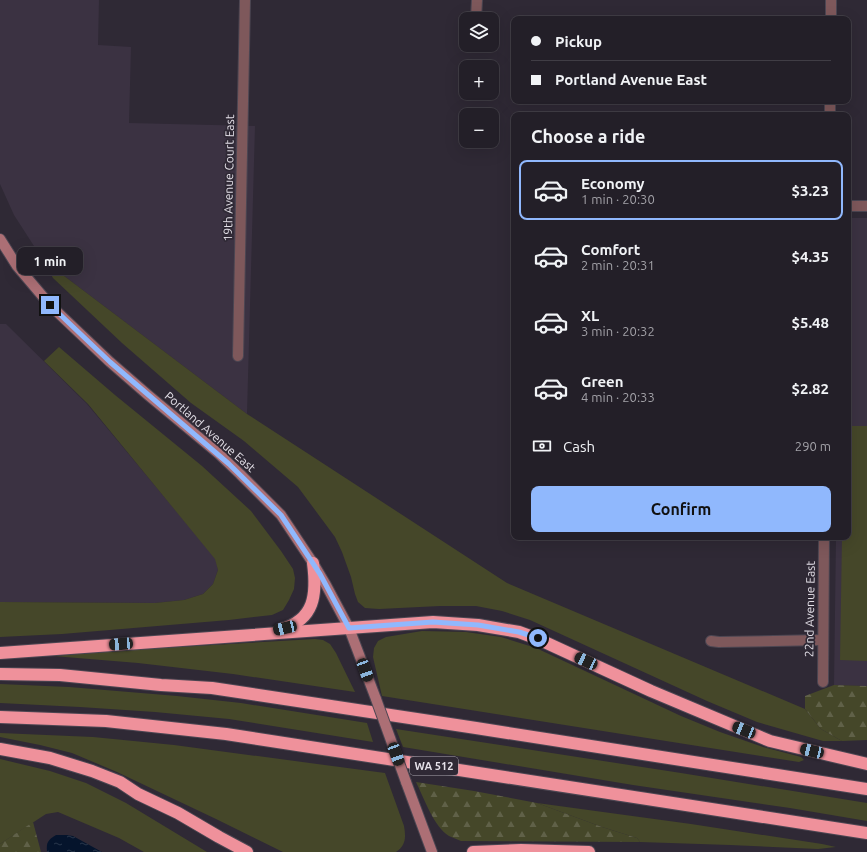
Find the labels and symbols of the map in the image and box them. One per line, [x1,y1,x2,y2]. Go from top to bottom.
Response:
street label: 19th Avenue Court East [221,114,236,242]
callout: 1 min [17,247,83,275]
route end [41,296,59,314]
street label: Portland Avenue East [163,389,258,475]
street label: 22nd Avenue East [802,561,817,657]
car [272,619,298,637]
route start [529,629,547,647]
car [109,637,133,651]
car [573,650,599,672]
car [355,657,375,683]
car [731,720,757,740]
car [386,741,406,767]
car [799,742,825,760]
road number: WA 512 [410,757,458,775]

